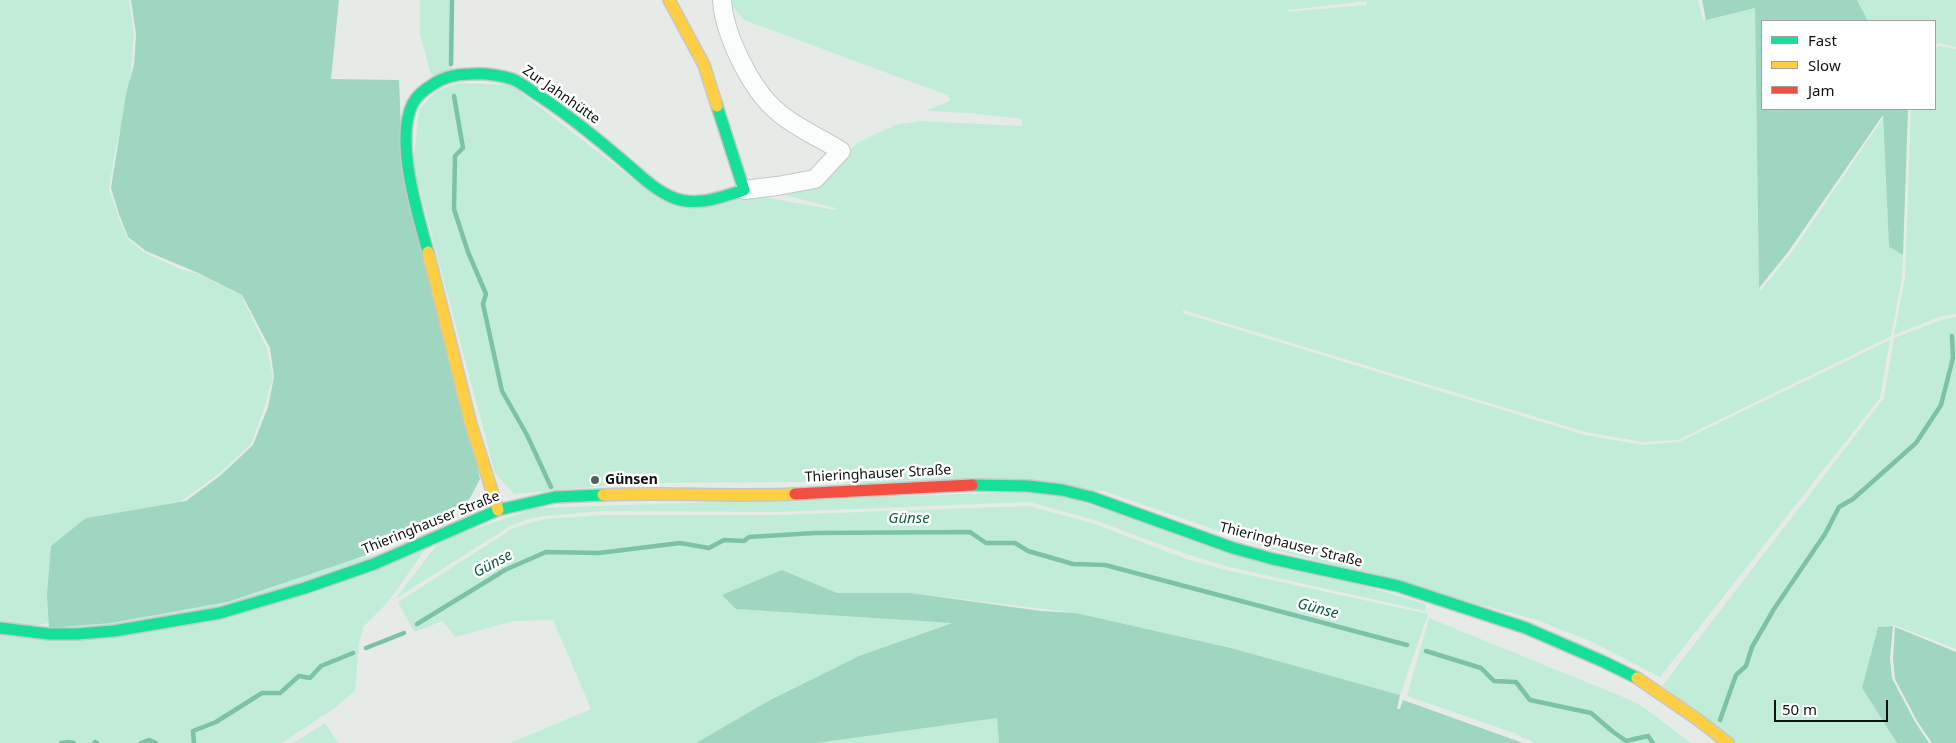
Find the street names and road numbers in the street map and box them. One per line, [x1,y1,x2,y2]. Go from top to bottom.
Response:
street label: Zur Jahnhütte [519,62,603,128]
street label: Thieringhauser Straße [804,462,952,486]
street label: Thieringhauser Straße [360,488,502,558]
street label: Thieringhauser Straße [1218,519,1364,571]

